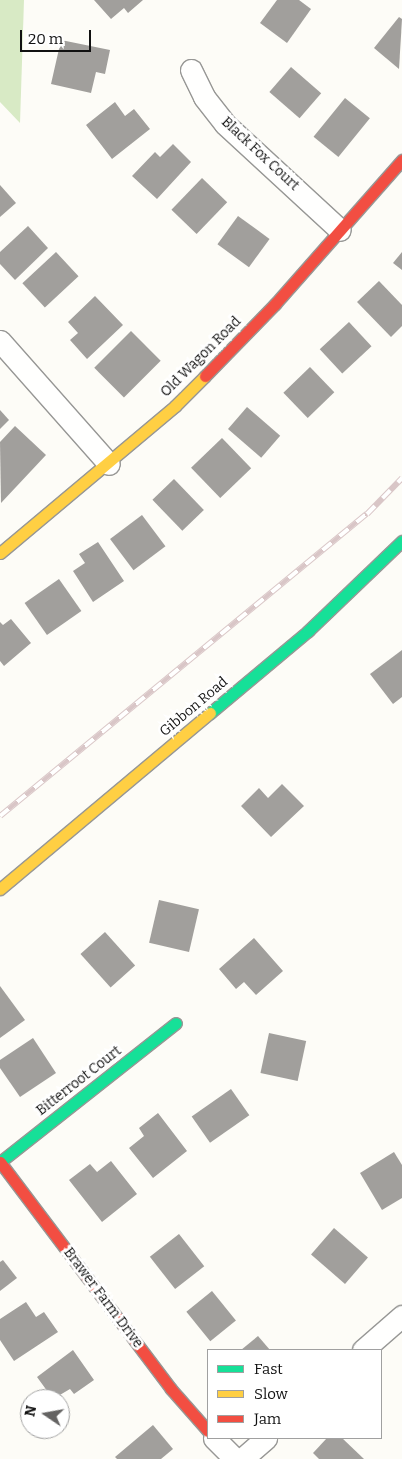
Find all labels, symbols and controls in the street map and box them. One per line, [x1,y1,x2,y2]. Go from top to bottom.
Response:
scale bar [22,20,94,52]
text: 20 m [28,30,63,48]
street label: Black Fox Court [218,114,302,194]
street label: Old Wagon Road [157,313,245,401]
street label: Gibbon Road [157,674,231,740]
street label: Bitterroot Court [33,1043,125,1119]
street label: Brawer Farm Drive [60,1245,146,1351]
legend [207,1349,382,1439]
text: Fast [254,1360,283,1378]
text: Slow [254,1385,288,1403]
north arrow [20,1389,70,1439]
text: N [21,1404,40,1418]
text: Jam [254,1410,281,1428]

